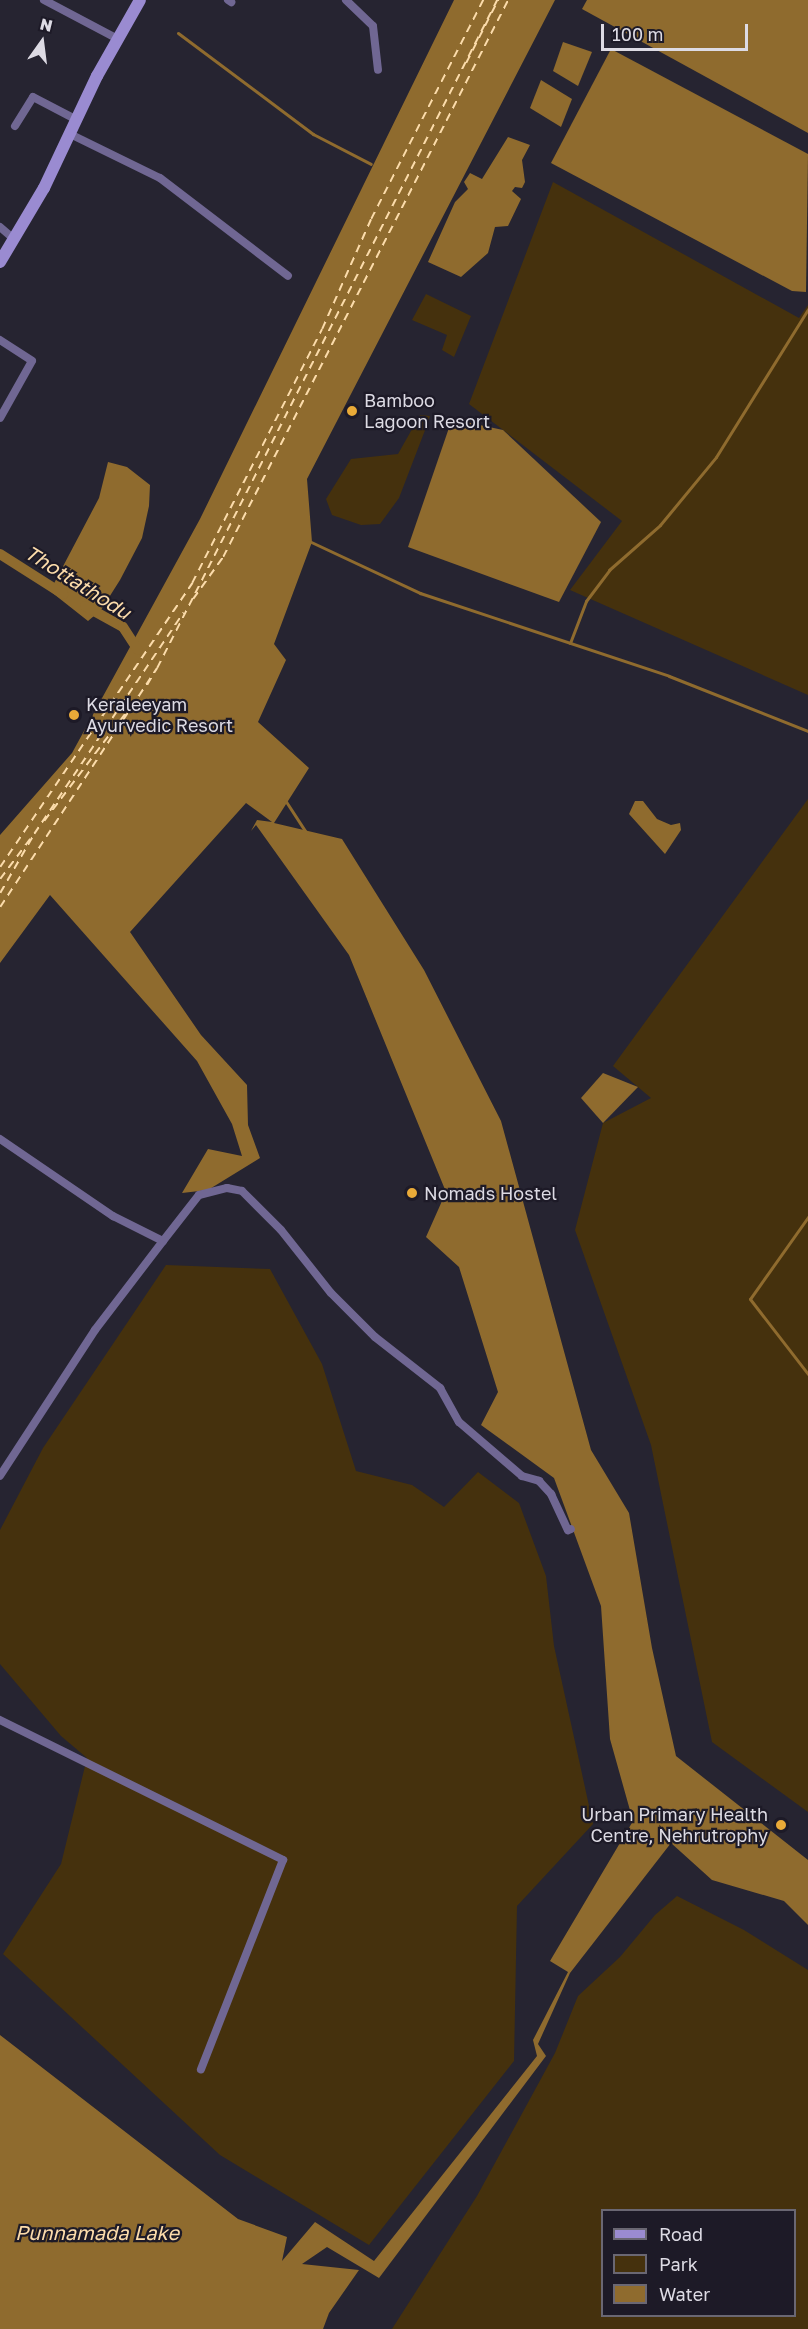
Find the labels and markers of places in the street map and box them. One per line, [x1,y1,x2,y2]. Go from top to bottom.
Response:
place label: Bamboo Lagoon Resort [364,390,490,432]
marker: Bamboo Lagoon Resort [345,404,359,418]
place label: Keraleeyam Ayurvedic Resort [86,694,233,736]
marker: Keraleeyam Ayurvedic Resort [67,708,81,722]
place label: Nomads Hostel [424,1182,557,1204]
marker: Nomads Hostel [405,1186,419,1200]
place label: Urban Primary Health Centre, Nehrutrophy [581,1804,768,1846]
marker: Urban Primary Health Centre, Nehrutrophy [772,1816,790,1834]

